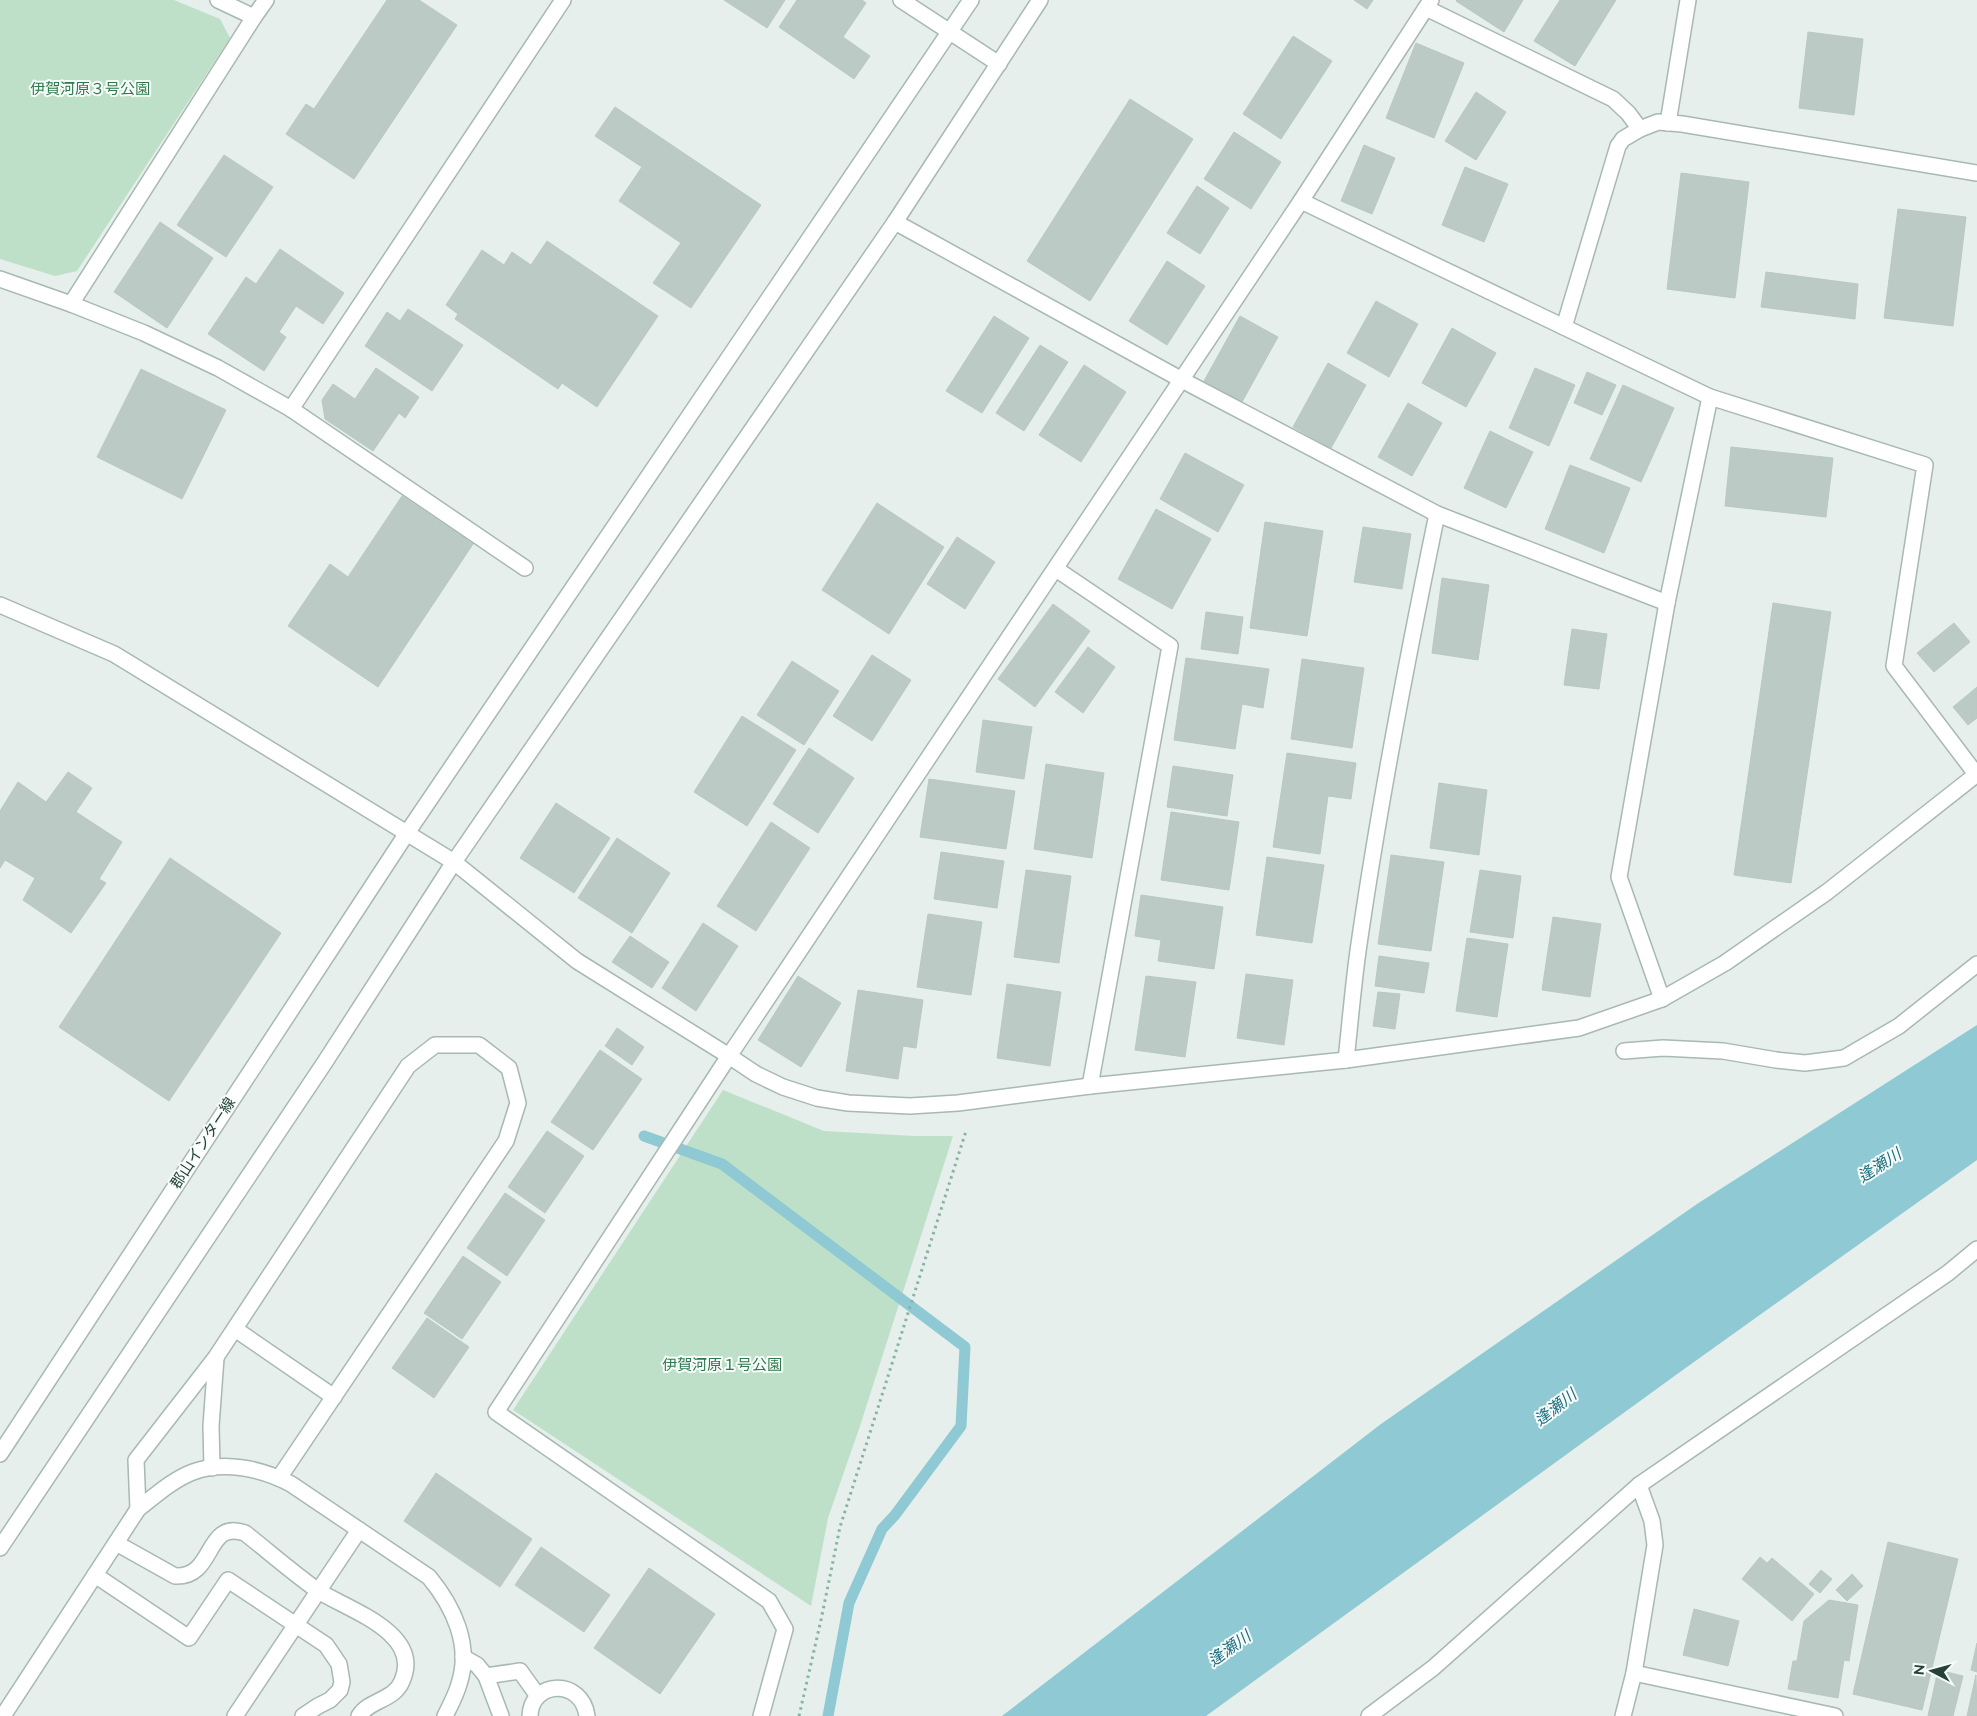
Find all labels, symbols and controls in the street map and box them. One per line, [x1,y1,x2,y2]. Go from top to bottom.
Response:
park label: 伊賀河原３号公園 [30,80,150,98]
street label: 郡山インター線 [167,1094,239,1192]
water label: 逢瀬川 [1854,1143,1906,1186]
park label: 伊賀河原１号公園 [662,1356,782,1374]
water label: 逢瀬川 [1531,1384,1582,1430]
water label: 逢瀬川 [1204,1625,1256,1670]
north arrow [1907,1646,1957,1696]
text: N [1911,1663,1928,1676]

